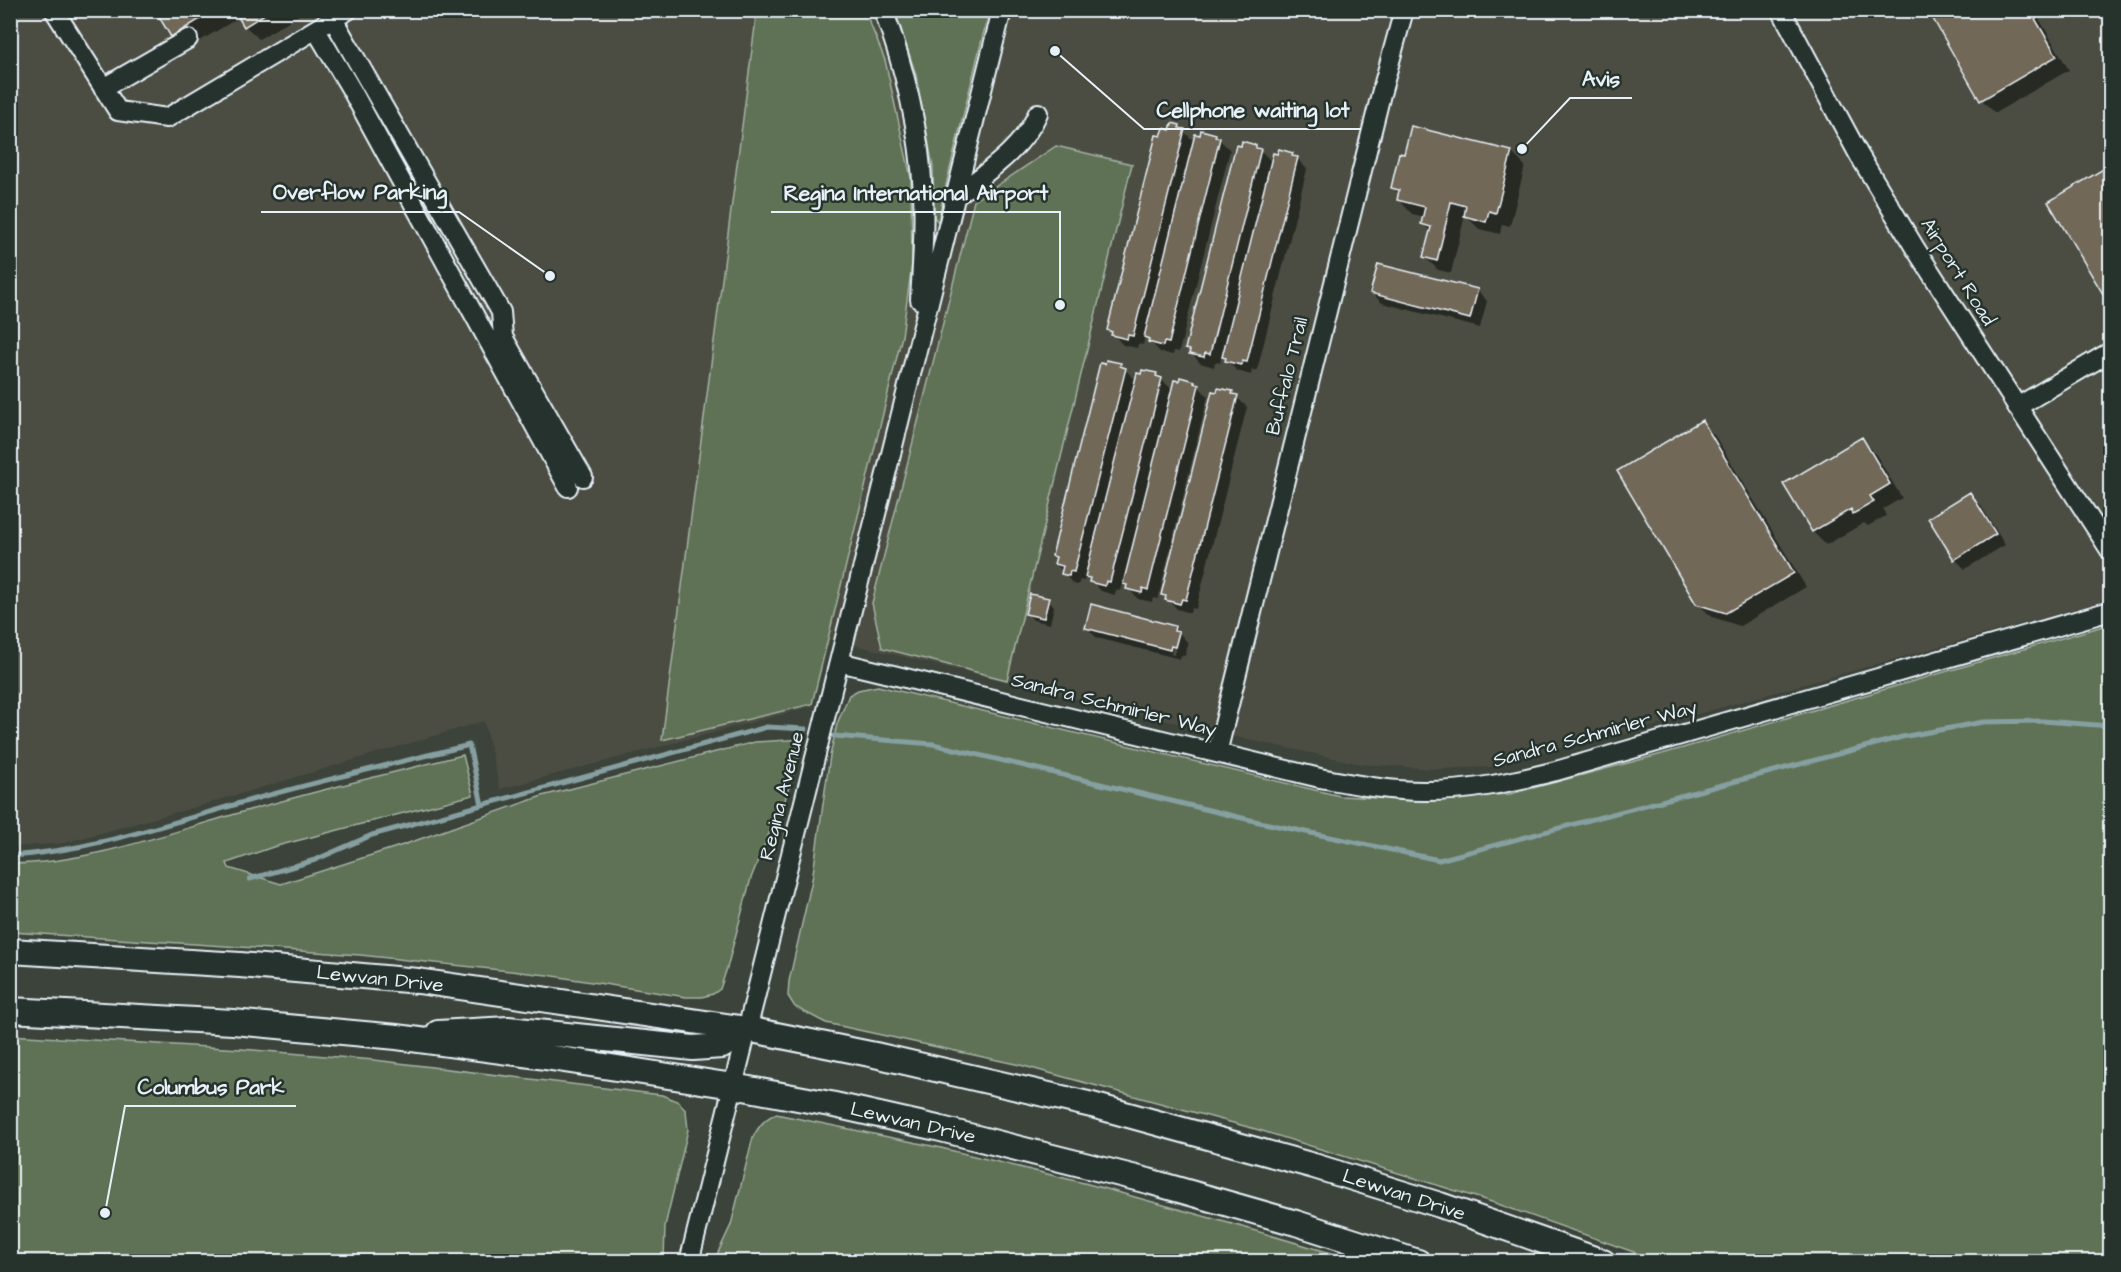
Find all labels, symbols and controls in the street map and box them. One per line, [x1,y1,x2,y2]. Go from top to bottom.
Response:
callout: Avis [1570,59,1632,98]
text: Avis [1582,65,1620,94]
callout: Cellphone waiting lot [1144,90,1361,129]
text: Cellphone waiting lot [1157,96,1350,127]
callout: Overflow Parking [261,173,459,212]
callout: Regina International Airport [771,173,1060,212]
text: Overflow Parking [273,178,447,209]
text: Regina International Airport [784,179,1049,210]
street label: Airport Road [1914,213,2002,331]
street label: Buffalo Trail [1259,314,1315,438]
street label: Sandra Schmirler Way [1008,666,1220,745]
street label: Sandra Schmirler Way [1490,693,1701,776]
street label: Regina Avenue [752,729,813,863]
street label: Lewvan Drive [315,958,445,1000]
callout: Columbus Park [125,1067,296,1106]
text: Columbus Park [138,1073,285,1102]
street label: Lewvan Drive [848,1095,978,1151]
street label: Lewvan Drive [1339,1162,1469,1228]

